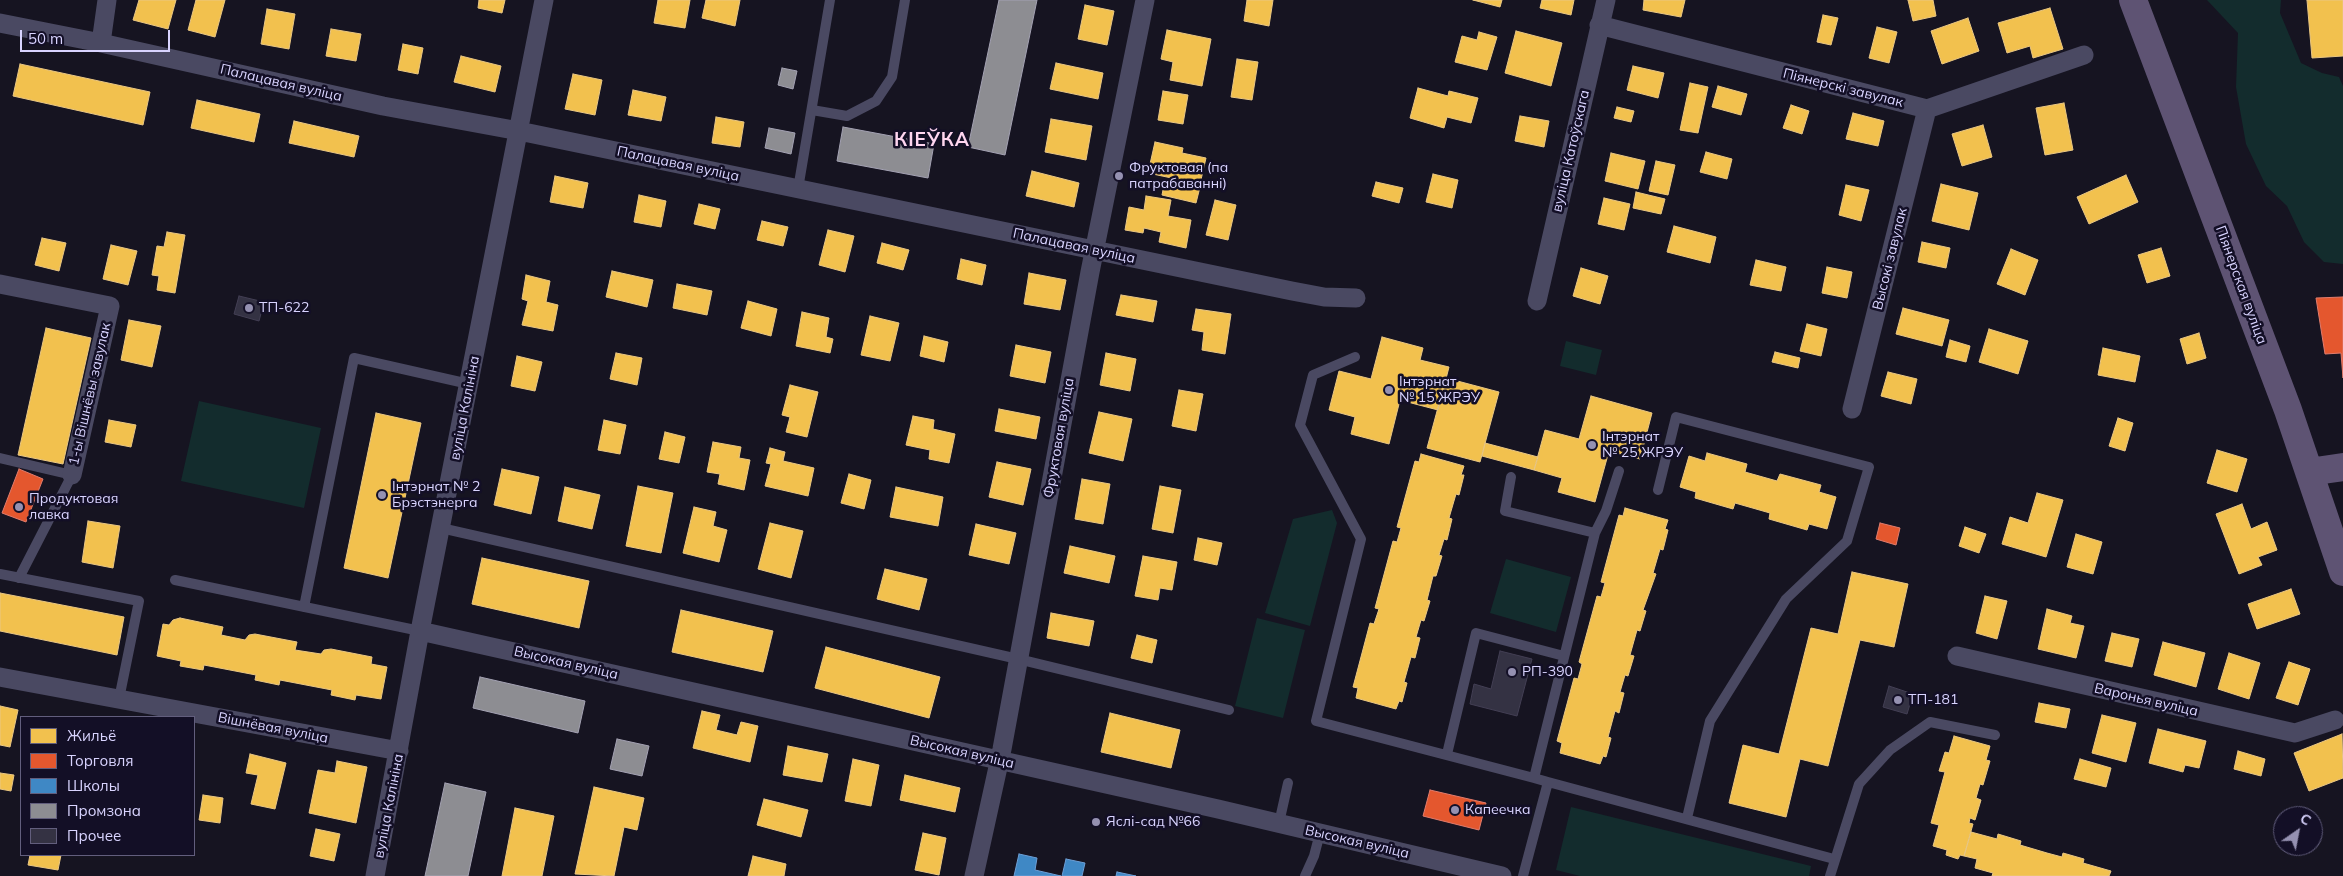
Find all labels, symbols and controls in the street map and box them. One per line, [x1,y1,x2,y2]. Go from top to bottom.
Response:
scale bar [22,20,172,52]
text: 50 m [28,29,63,48]
street label: Палацавая вуліца [218,61,344,105]
street label: Піянерскі завулак [1781,65,1905,111]
street label: вуліца Катоўскага [1549,88,1593,214]
district label: КІЕЎКА [893,129,971,151]
street label: Палацавая вуліца [615,143,741,185]
place label: Фруктовая (па патрабаванні) [1129,160,1228,192]
marker: Фруктовая (па патрабаванні) [1113,170,1125,182]
street label: Высокі завулак [1869,206,1911,312]
street label: Піянерская вуліца [2212,224,2270,346]
street label: Палацавая вуліца [1011,225,1137,267]
place label: ТП-622 [259,300,309,316]
marker: ТП-622 [243,302,255,314]
street label: 1-ы Вішнёвы завулак [65,321,115,467]
street label: вуліца Калініна [447,355,483,461]
place label: Інтэрнат № 15 ЖРЭУ [1399,374,1480,407]
street label: Фруктовая вуліца [1040,377,1078,499]
marker: Інтэрнат № 15 ЖРЭУ [1383,384,1395,396]
place label: Інтэрнат № 25 ЖРЭУ [1602,429,1683,462]
marker: Інтэрнат № 25 ЖРЭУ [1586,439,1598,451]
place label: Інтэрнат № 2 Брэстэнерга [392,479,480,512]
marker: Інтэрнат № 2 Брэстэнерга [376,489,388,501]
place label: Продуктовая лавка [29,491,119,524]
marker: Продуктовая лавка [13,501,25,513]
street label: Высокая вуліца [512,643,620,683]
place label: РП-390 [1522,664,1573,680]
marker: РП-390 [1506,666,1518,678]
street label: Варонья вуліца [2092,680,2200,720]
place label: ТП-181 [1908,692,1958,708]
marker: ТП-181 [1892,694,1904,706]
street label: Вішнёвая вуліца [216,709,330,747]
legend [20,716,195,856]
text: Жильё [67,726,116,745]
street label: Высокая вуліца [908,732,1016,772]
text: Торговля [67,751,134,770]
street label: вуліца Калініна [371,753,407,859]
text: Школы [67,776,120,795]
text: Промзона [67,801,141,820]
place label: Капеечка [1465,802,1531,818]
marker: Капеечка [1449,804,1461,816]
north arrow [2273,806,2323,856]
text: С [2297,809,2315,829]
place label: Яслі-сад №66 [1106,814,1200,830]
marker: Яслі-сад №66 [1090,816,1102,828]
street label: Высокая вуліца [1303,822,1411,862]
text: Прочее [67,826,121,845]

